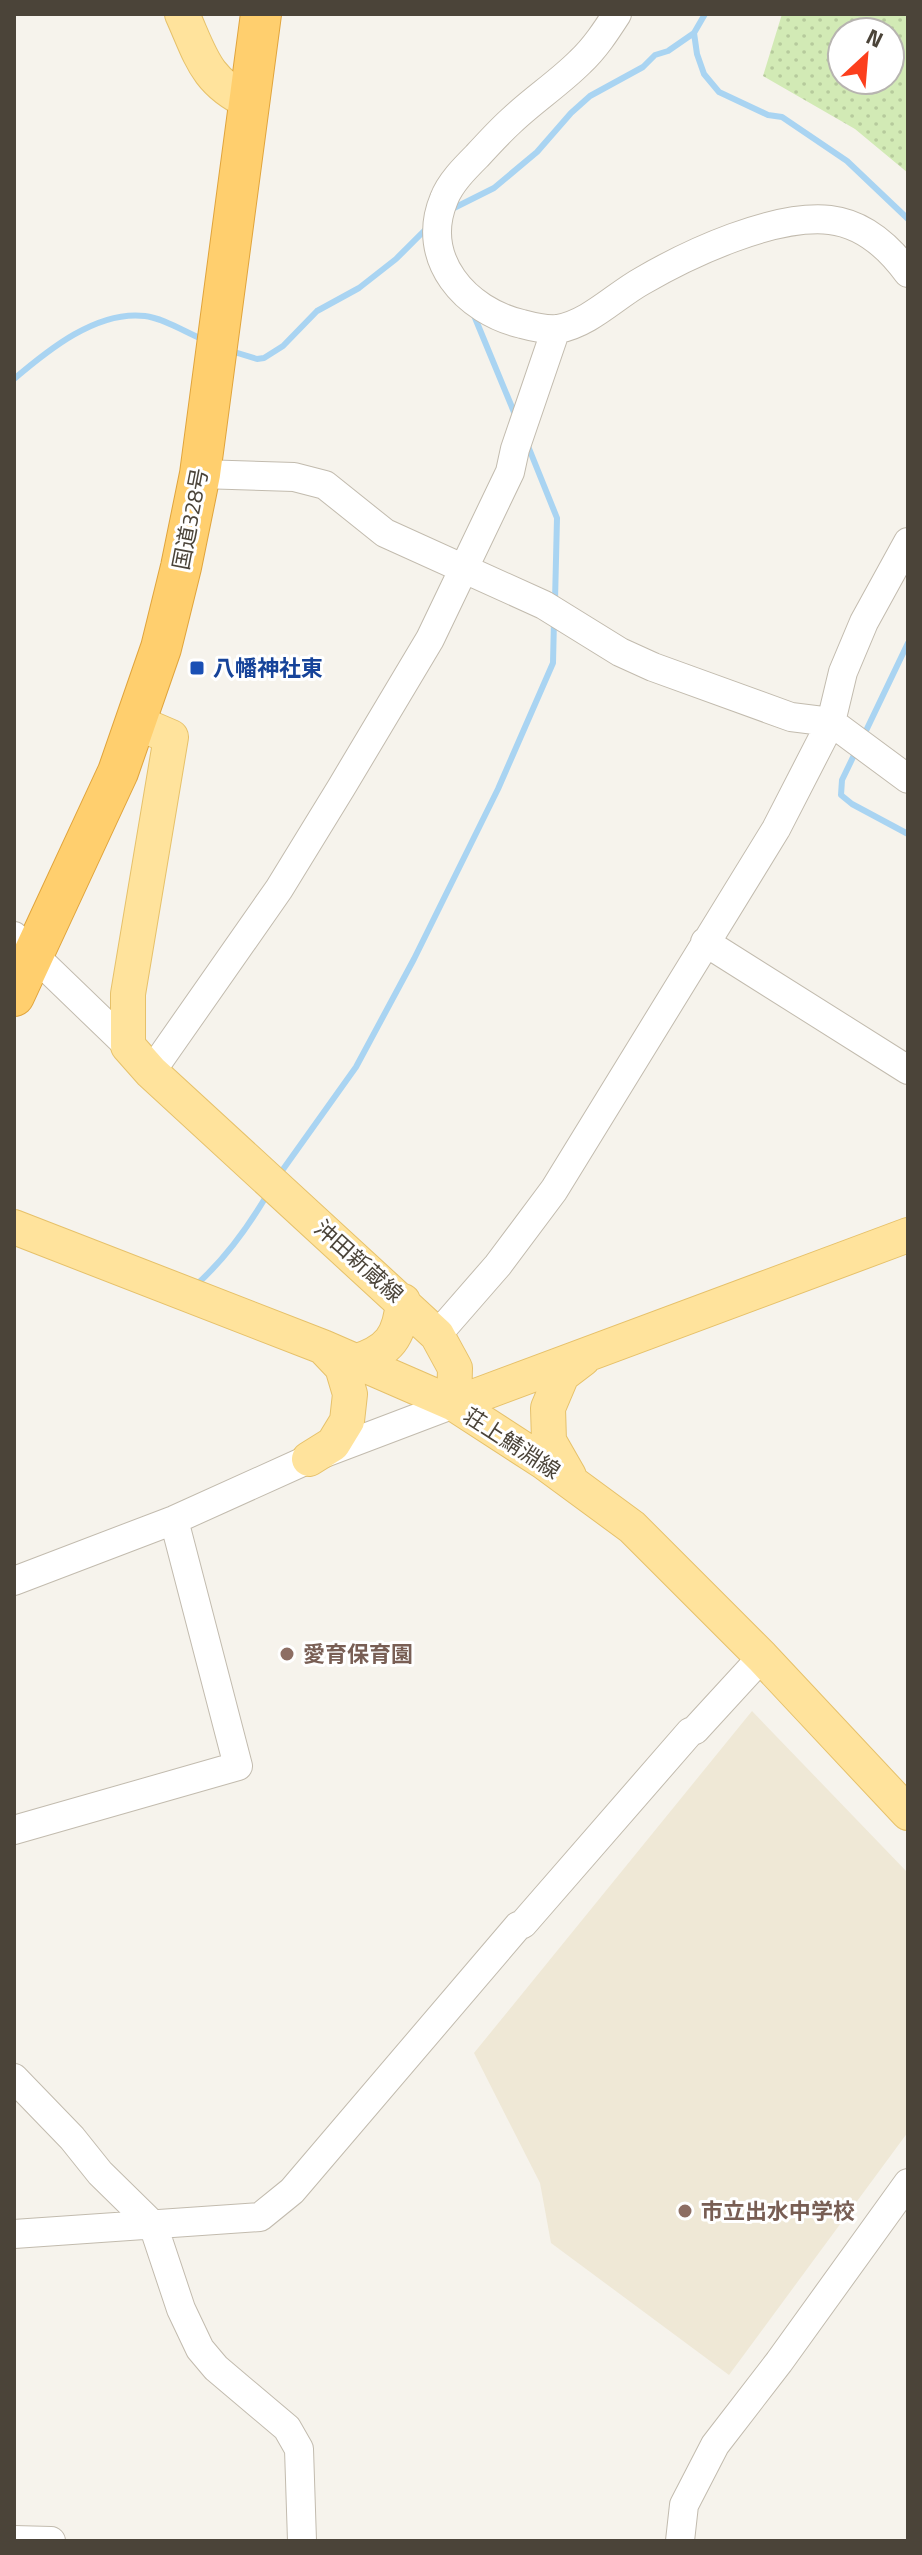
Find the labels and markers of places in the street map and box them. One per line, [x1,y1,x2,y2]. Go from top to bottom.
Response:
place label: 八幡神社東 [213,651,323,685]
marker: 八幡神社東 [188,659,206,677]
place label: 愛育保育園 [303,1637,413,1671]
marker: 愛育保育園 [278,1645,296,1663]
place label: 市立出水中学校 [701,2194,855,2228]
marker: 市立出水中学校 [676,2202,694,2220]

